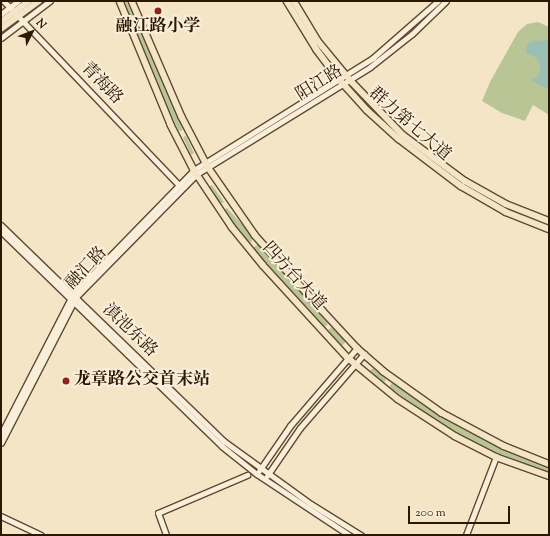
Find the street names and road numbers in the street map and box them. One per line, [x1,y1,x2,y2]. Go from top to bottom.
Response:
street label: 青海路 [76,59,126,109]
street label: 阳江路 [293,62,347,106]
street label: 群力第七大道 [364,84,454,166]
street label: 四方台大道 [257,239,329,315]
street label: 融汇路 [62,243,112,295]
street label: 滇池东路 [97,300,161,362]

